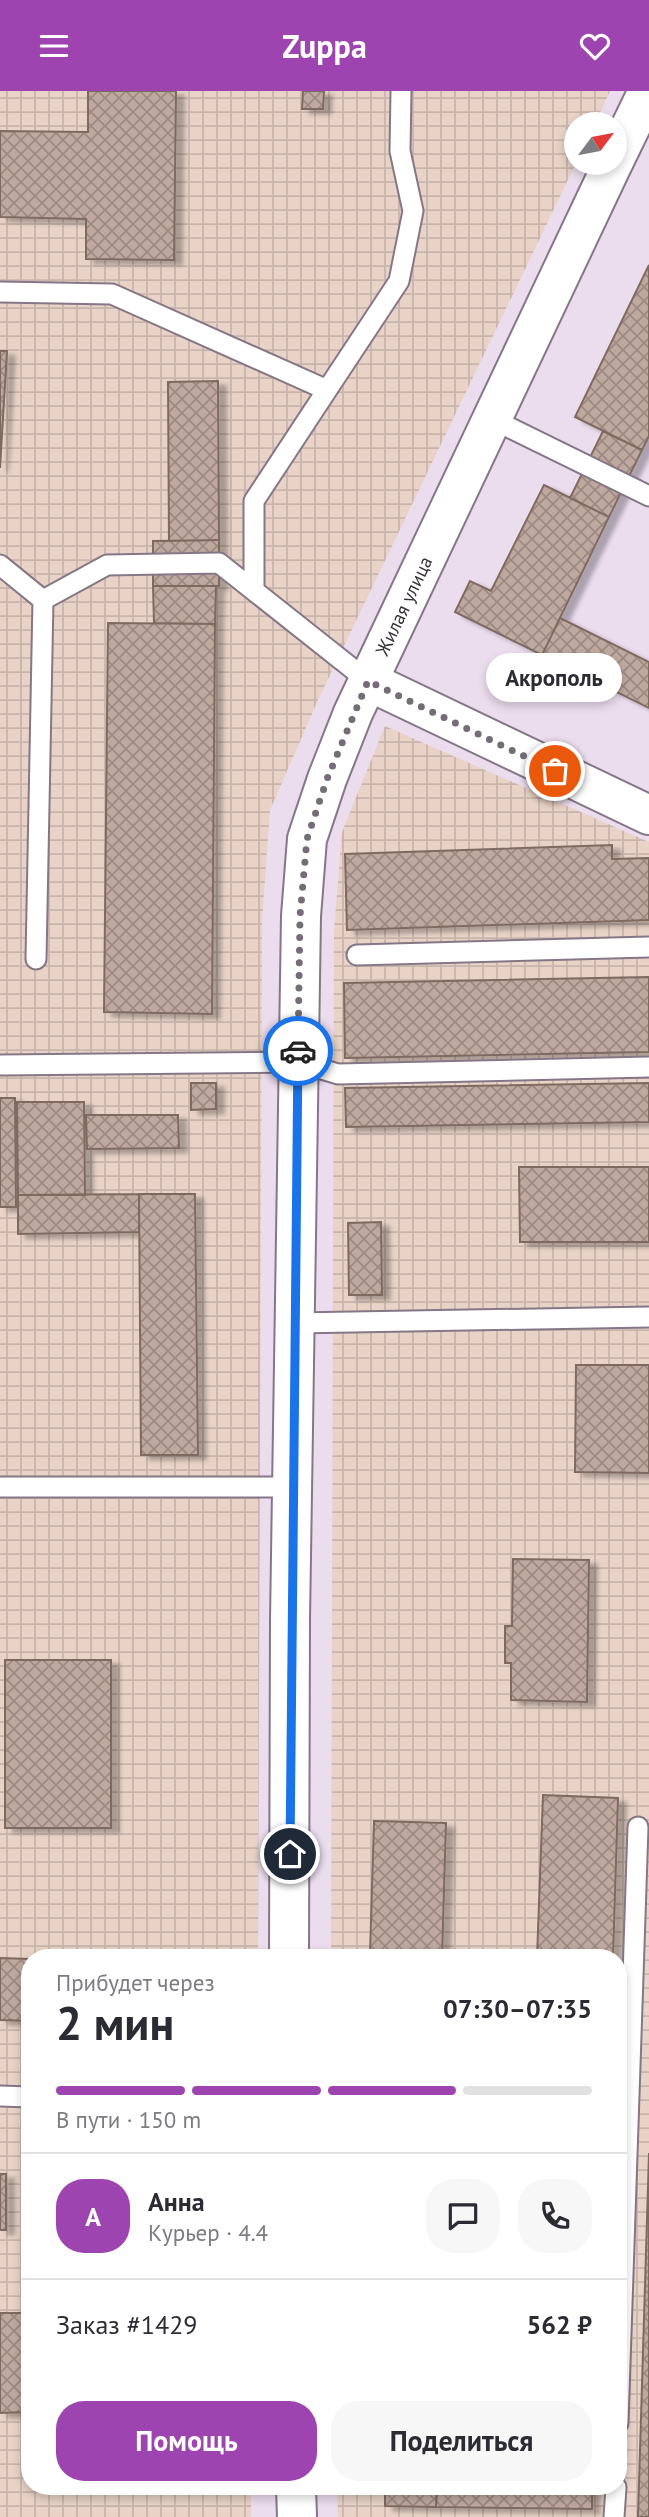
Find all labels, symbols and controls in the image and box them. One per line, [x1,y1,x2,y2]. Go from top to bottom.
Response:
text: Zuppa [282,25,367,67]
icon: menu [35,27,73,65]
icon: heart [576,27,614,65]
north arrow [564,112,626,175]
map controls [564,112,627,175]
street label: Жилая улица [369,552,437,660]
callout: Акрополь [487,652,623,701]
text: Акрополь [505,663,603,692]
pin [525,741,585,801]
icon: bag [536,752,574,790]
courier [263,1016,333,1086]
icon: car [279,1032,317,1070]
pin [260,1824,320,1884]
icon: home [271,1835,309,1873]
text: Прибудет через [56,1968,215,1997]
text: 07:30–07:35 [443,1992,592,2025]
text: 2 мин [56,1993,174,2053]
text: В пути · 150 m [56,2105,201,2134]
button: chat [426,2179,500,2253]
button: phone [518,2179,592,2253]
text: Анна [148,2185,205,2218]
text: А [85,2200,101,2233]
text: Курьер · 4.4 [148,2218,268,2247]
text: Заказ #1429 [56,2308,198,2341]
text: 562 ₽ [526,2308,592,2341]
button: Помощь [56,2401,317,2481]
button: Поделиться [331,2401,592,2481]

